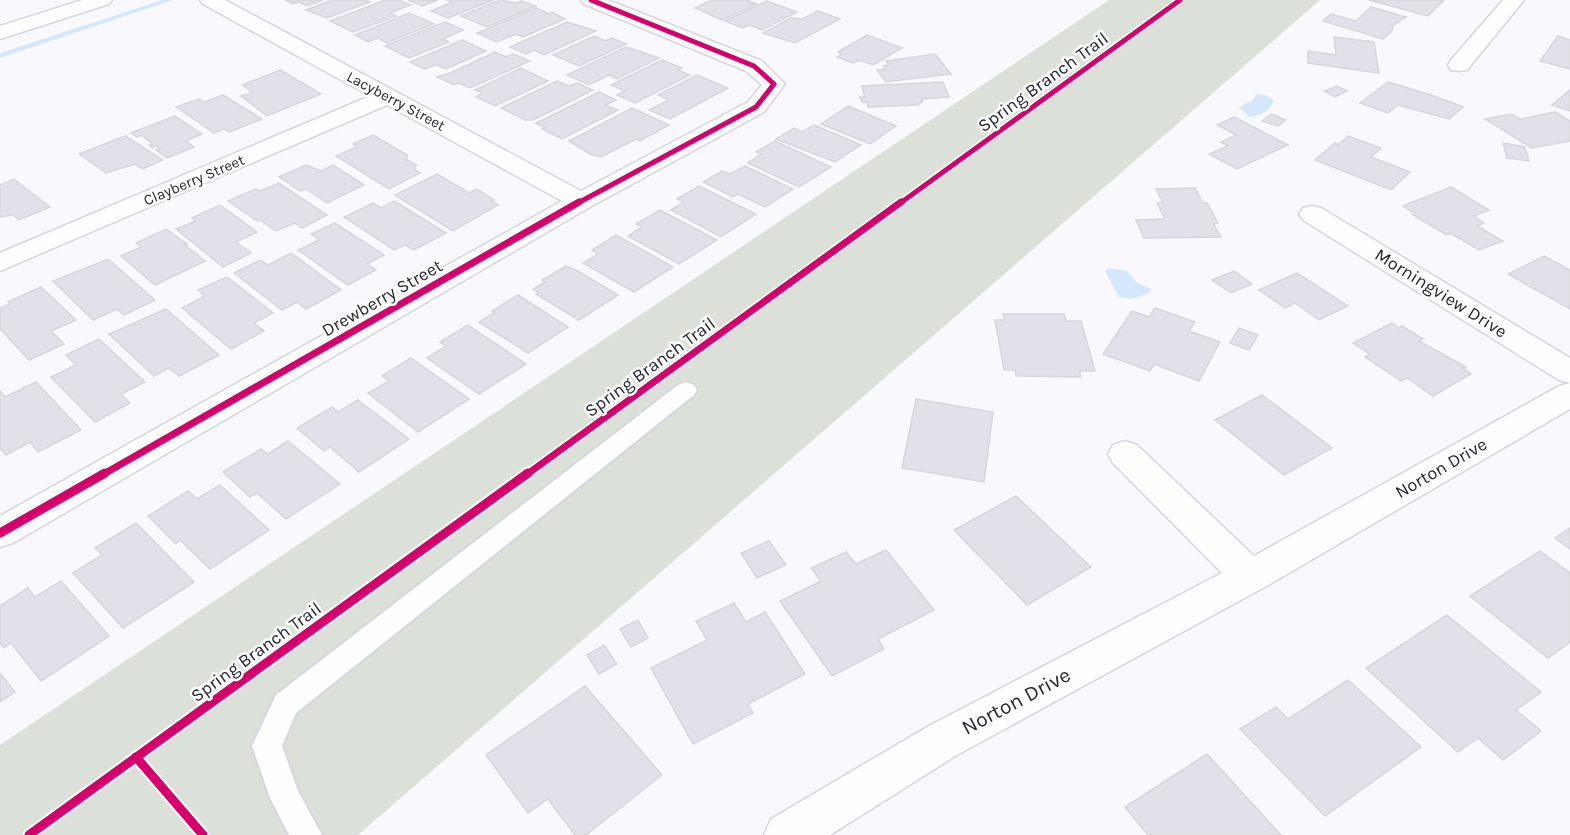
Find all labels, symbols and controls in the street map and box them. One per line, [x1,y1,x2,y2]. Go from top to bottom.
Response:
street label: Spring Branch Trail [973,27,1113,137]
street label: Lacyberry Street [344,67,449,135]
street label: Clayberry Street [141,151,247,209]
street label: Morningview Drive [1371,243,1511,343]
street label: Drewberry Street [318,254,446,341]
street label: Spring Branch Trail [580,312,720,422]
street label: Norton Drive [1391,433,1491,503]
street label: Spring Branch Trail [186,597,326,707]
street label: Norton Drive [958,662,1074,740]

